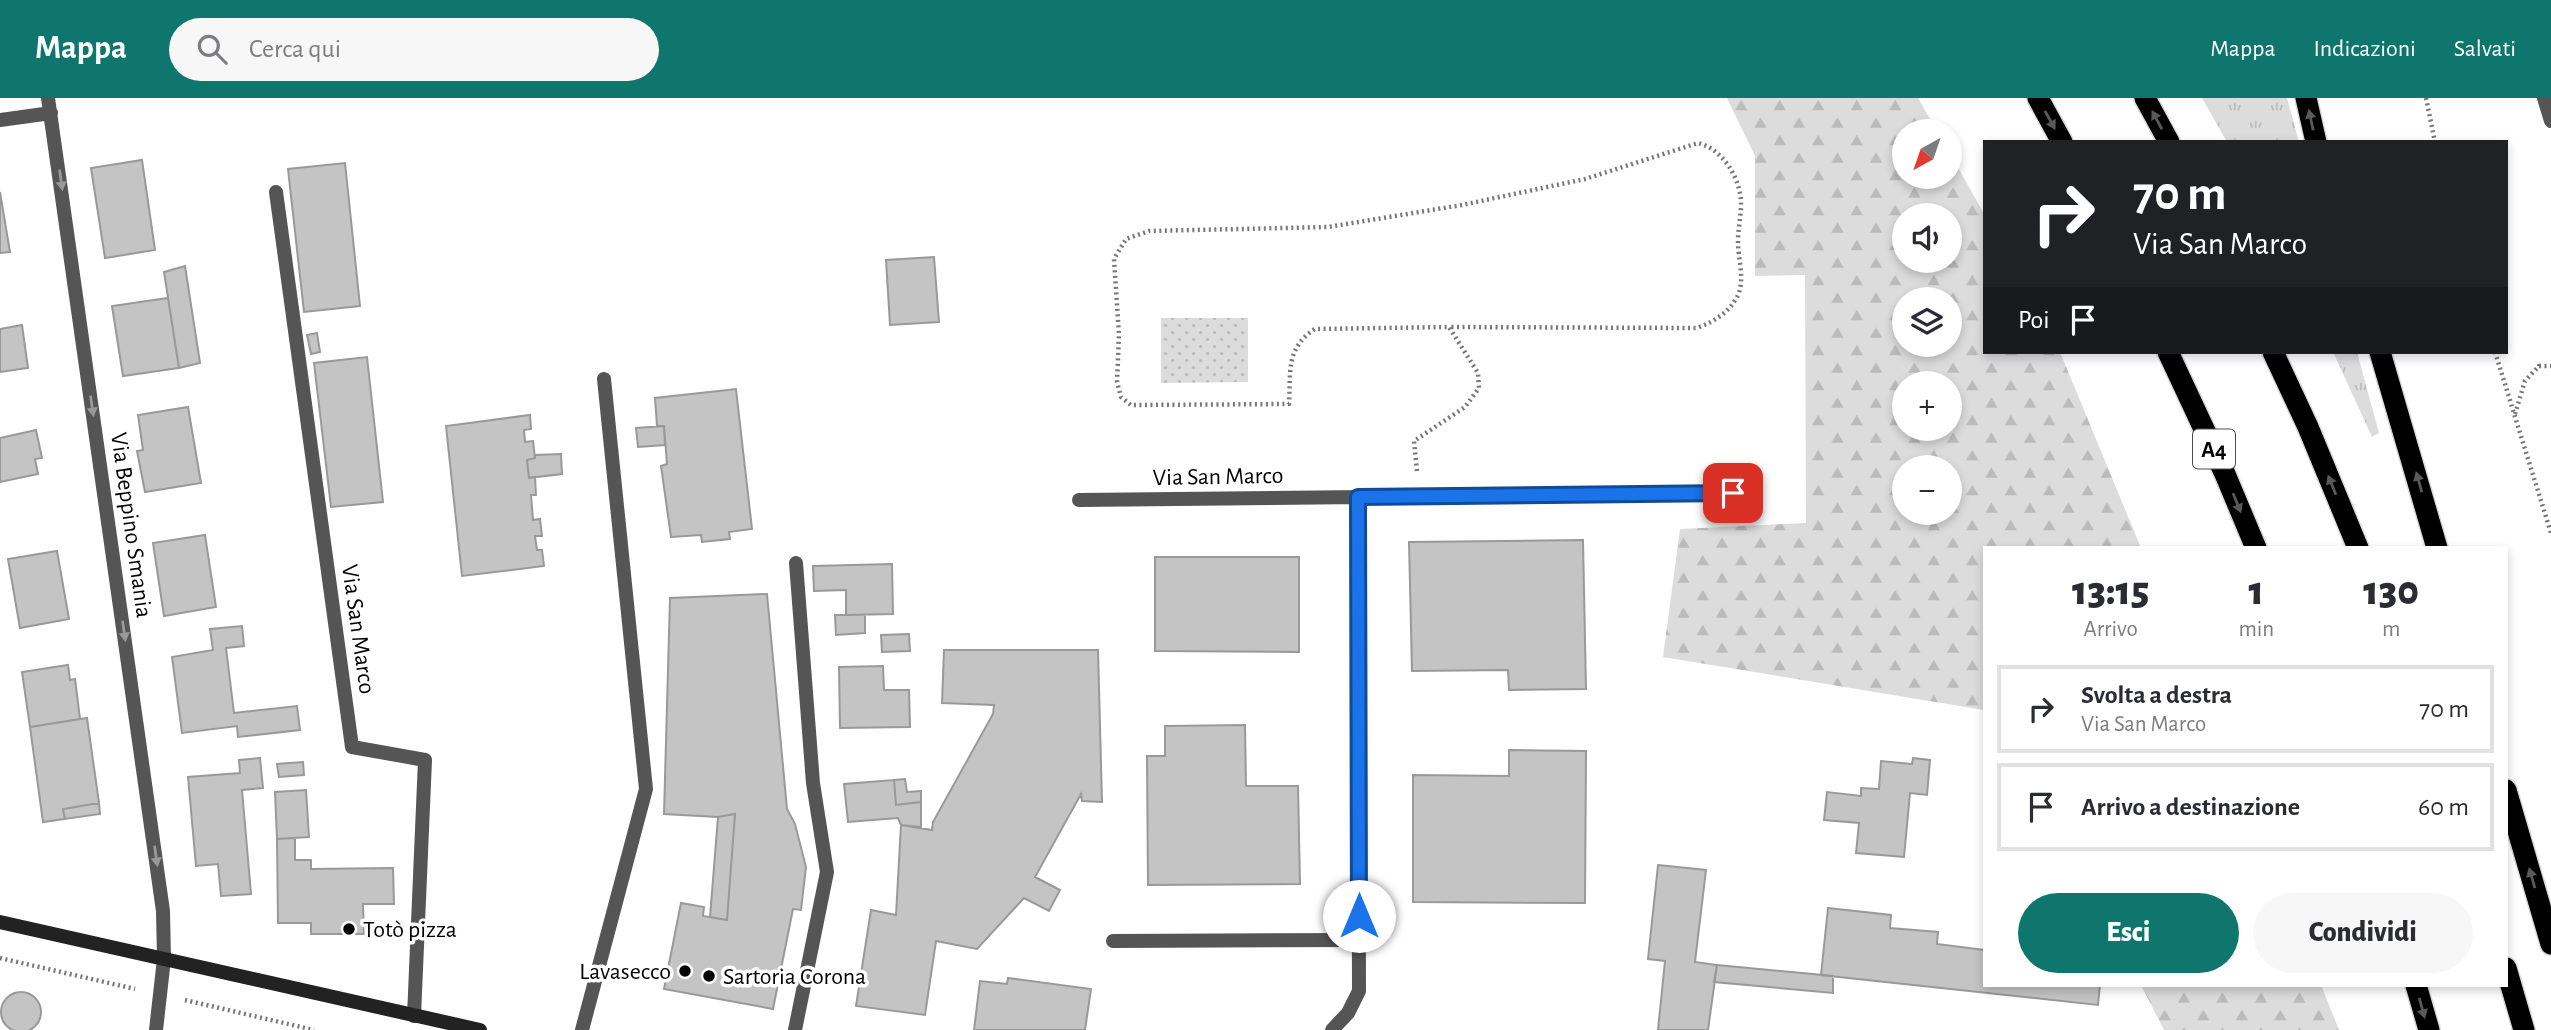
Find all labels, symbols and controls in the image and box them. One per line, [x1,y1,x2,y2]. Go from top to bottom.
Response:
search box [169,18,659,81]
icon: search [193,30,231,68]
text: Mappa [35,32,127,65]
text: Cerca qui [249,36,341,62]
text: Mappa [2210,37,2275,61]
text: Indicazioni [2313,37,2416,61]
text: Salvati [2454,37,2516,61]
one-way arrow [2305,109,2316,131]
one-way arrow [2044,110,2055,130]
one-way arrow [2151,110,2163,130]
north arrow [1892,119,1962,189]
map controls [1892,119,1962,525]
icon: right [2018,168,2109,259]
one-way arrow [55,170,66,192]
text: 70 m [2133,170,2227,219]
button: sound [1892,203,1962,273]
text: Via San Marco [2133,228,2307,260]
button: layers [1892,287,1962,357]
icon: arrive [2064,301,2102,339]
text: Poi [2018,307,2050,333]
button: + [1892,371,1962,441]
one-way arrow [87,395,98,417]
road number: A4 [2193,430,2235,468]
street label: Via Beppino Smania [106,431,156,619]
button: − [1892,455,1962,525]
pin [1703,463,1763,523]
street label: Via San Marco [1152,464,1284,490]
one-way arrow [2413,471,2424,493]
icon: arrive [1714,474,1752,512]
one-way arrow [2326,474,2337,495]
one-way arrow [2232,493,2243,514]
street label: Via San Marco [337,563,379,696]
text: 13:15 [2072,570,2149,612]
text: 1 [2249,570,2264,612]
text: 130 [2363,570,2419,612]
text: Arrivo [2084,618,2138,641]
text: min [2238,618,2274,641]
text: m [2382,618,2400,641]
one-way arrow [119,620,130,642]
text: Svolta a destra [2081,682,2232,708]
icon: right [2022,690,2060,728]
text: 70 m [2419,696,2469,722]
text: Via San Marco [2081,713,2206,736]
icon: arrive [2022,788,2060,826]
text: Arrivo a destinazione [2081,794,2300,820]
text: 60 m [2418,794,2469,820]
one-way arrow [150,845,161,867]
one-way arrow [2526,868,2536,889]
position arrow [1322,879,1396,953]
button: Esci [2018,893,2239,973]
button: Condividi [2253,893,2473,973]
place label: Totò pizza [363,918,457,942]
marker: Totò pizza [341,921,357,937]
place label: Lavasecco [579,960,671,984]
marker: Lavasecco [677,963,693,979]
place label: Sartoria Corona [723,965,866,989]
marker: Sartoria Corona [701,968,717,984]
one-way arrow [2418,997,2428,1018]

